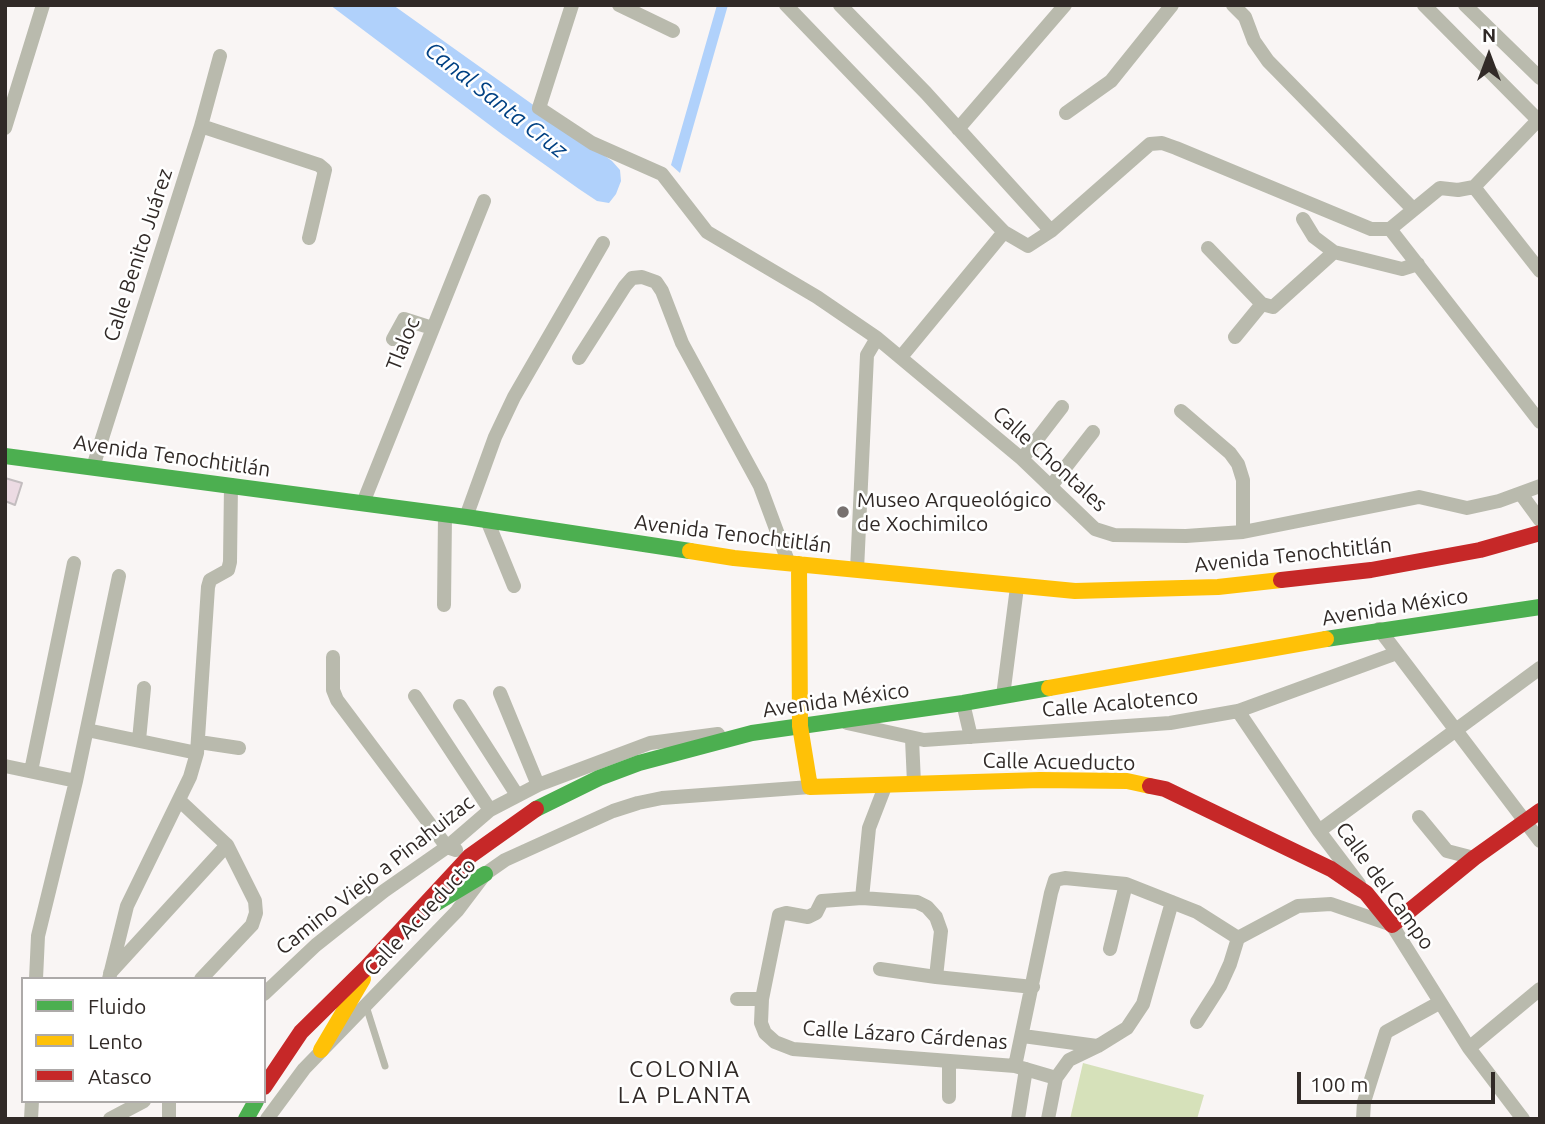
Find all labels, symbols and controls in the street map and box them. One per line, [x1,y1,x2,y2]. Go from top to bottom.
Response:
north arrow [1454,21,1524,91]
text: N [1482,24,1496,46]
water label: Canal Santa Cruz [419,36,573,164]
street label: Calle Benito Juárez [98,165,178,345]
street label: Tlaloc [381,314,425,374]
street label: Calle Chontales [988,401,1112,517]
street label: Avenida Tenochtitlán [72,430,272,482]
place label: Museo Arqueológico de Xochimilco [857,487,1052,537]
marker: Museo Arqueológico de Xochimilco [835,504,851,520]
street label: Avenida Tenochtitlán [633,509,833,559]
street label: Avenida Tenochtitlán [1193,532,1393,578]
street label: Avenida México [1320,583,1470,631]
street label: Avenida México [761,677,911,723]
street label: Calle Acalotenco [1041,684,1199,722]
street label: Calle Acueducto [982,748,1136,776]
street label: Camino Viejo a Pinahuizac [271,790,479,960]
street label: Calle del Campo [1330,817,1440,955]
street label: Calle Acueducto [359,853,481,981]
legend [21,977,266,1103]
text: Fluido [88,994,146,1018]
street label: Calle Lázaro Cárdenas [802,1015,1008,1055]
text: Lento [88,1029,143,1053]
district label: COLONIA LA PLANTA [619,1055,751,1109]
scale bar [1300,1058,1498,1102]
text: Atasco [88,1064,152,1088]
text: 100 m [1310,1072,1368,1096]

